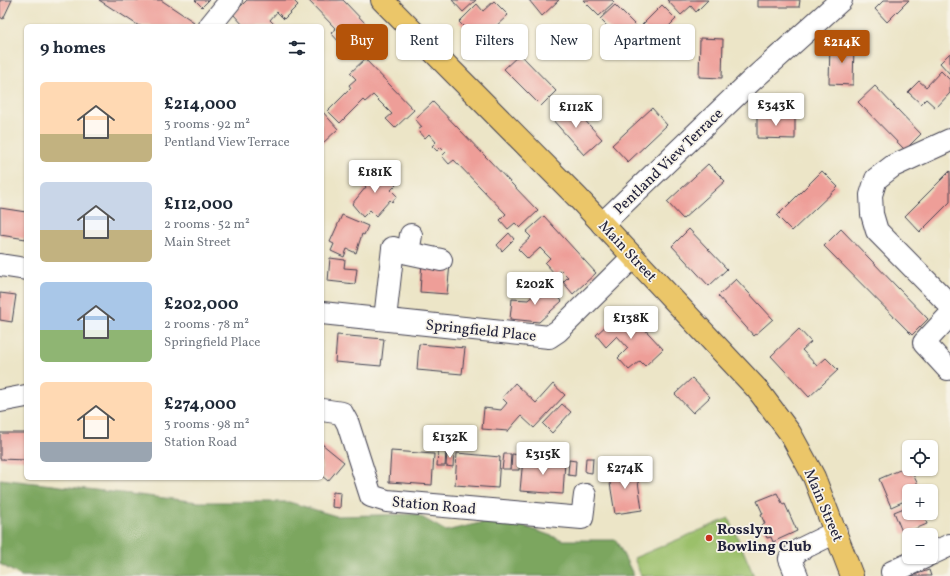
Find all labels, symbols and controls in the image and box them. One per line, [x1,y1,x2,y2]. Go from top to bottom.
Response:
chip: Buy [336,24,388,60]
chip: Rent [396,24,453,60]
chip: Filters [461,24,528,60]
chip: New [536,24,592,60]
chip: Apartment [600,24,695,60]
pin: £214K [814,30,870,64]
text: £214K [824,34,860,52]
text: 9 homes [40,37,106,60]
icon: filters [286,37,308,59]
text: £214,000 [164,93,236,116]
pin: £343K [748,93,804,127]
pin: £112K [548,95,604,129]
text: £343K [757,97,795,115]
icon: home [72,98,120,146]
text: £112K [559,99,593,117]
street label: Pentland View Terrace [610,104,729,220]
text: 3 rooms · 92 m² [164,116,250,134]
text: Pentland View Terrace [164,134,290,152]
pin: £181K [347,160,403,194]
text: £181K [358,164,392,182]
text: £112,000 [164,193,233,216]
icon: home [72,198,120,246]
text: 2 rooms · 52 m² [164,216,250,234]
street label: Main Street [593,217,661,287]
text: Main Street [164,234,231,252]
pin: £202K [507,272,563,306]
text: £202K [516,276,554,294]
text: £202,000 [164,293,239,316]
icon: home [72,298,120,346]
pin: £138K [603,306,659,340]
text: £138K [613,310,649,328]
street label: Springfield Place [424,315,537,348]
text: 2 rooms · 78 m² [164,316,249,334]
text: Springfield Place [164,334,260,352]
text: £274,000 [164,393,236,416]
icon: home [72,398,120,446]
text: 3 rooms · 98 m² [164,416,250,434]
pin: £132K [422,425,478,459]
text: £132K [432,429,468,447]
text: Station Road [164,434,237,452]
map controls [902,440,938,564]
button: locate [902,440,938,476]
pin: £315K [515,442,571,476]
text: £315K [525,446,561,464]
pin: £274K [597,456,653,490]
text: £274K [607,460,643,478]
street label: Main Street [798,466,847,545]
button: + [902,484,938,520]
street label: Station Road [391,492,477,521]
place label: Rosslyn Bowling Club [717,520,812,558]
button: − [902,528,938,564]
marker: Rosslyn Bowling Club [704,533,714,543]

